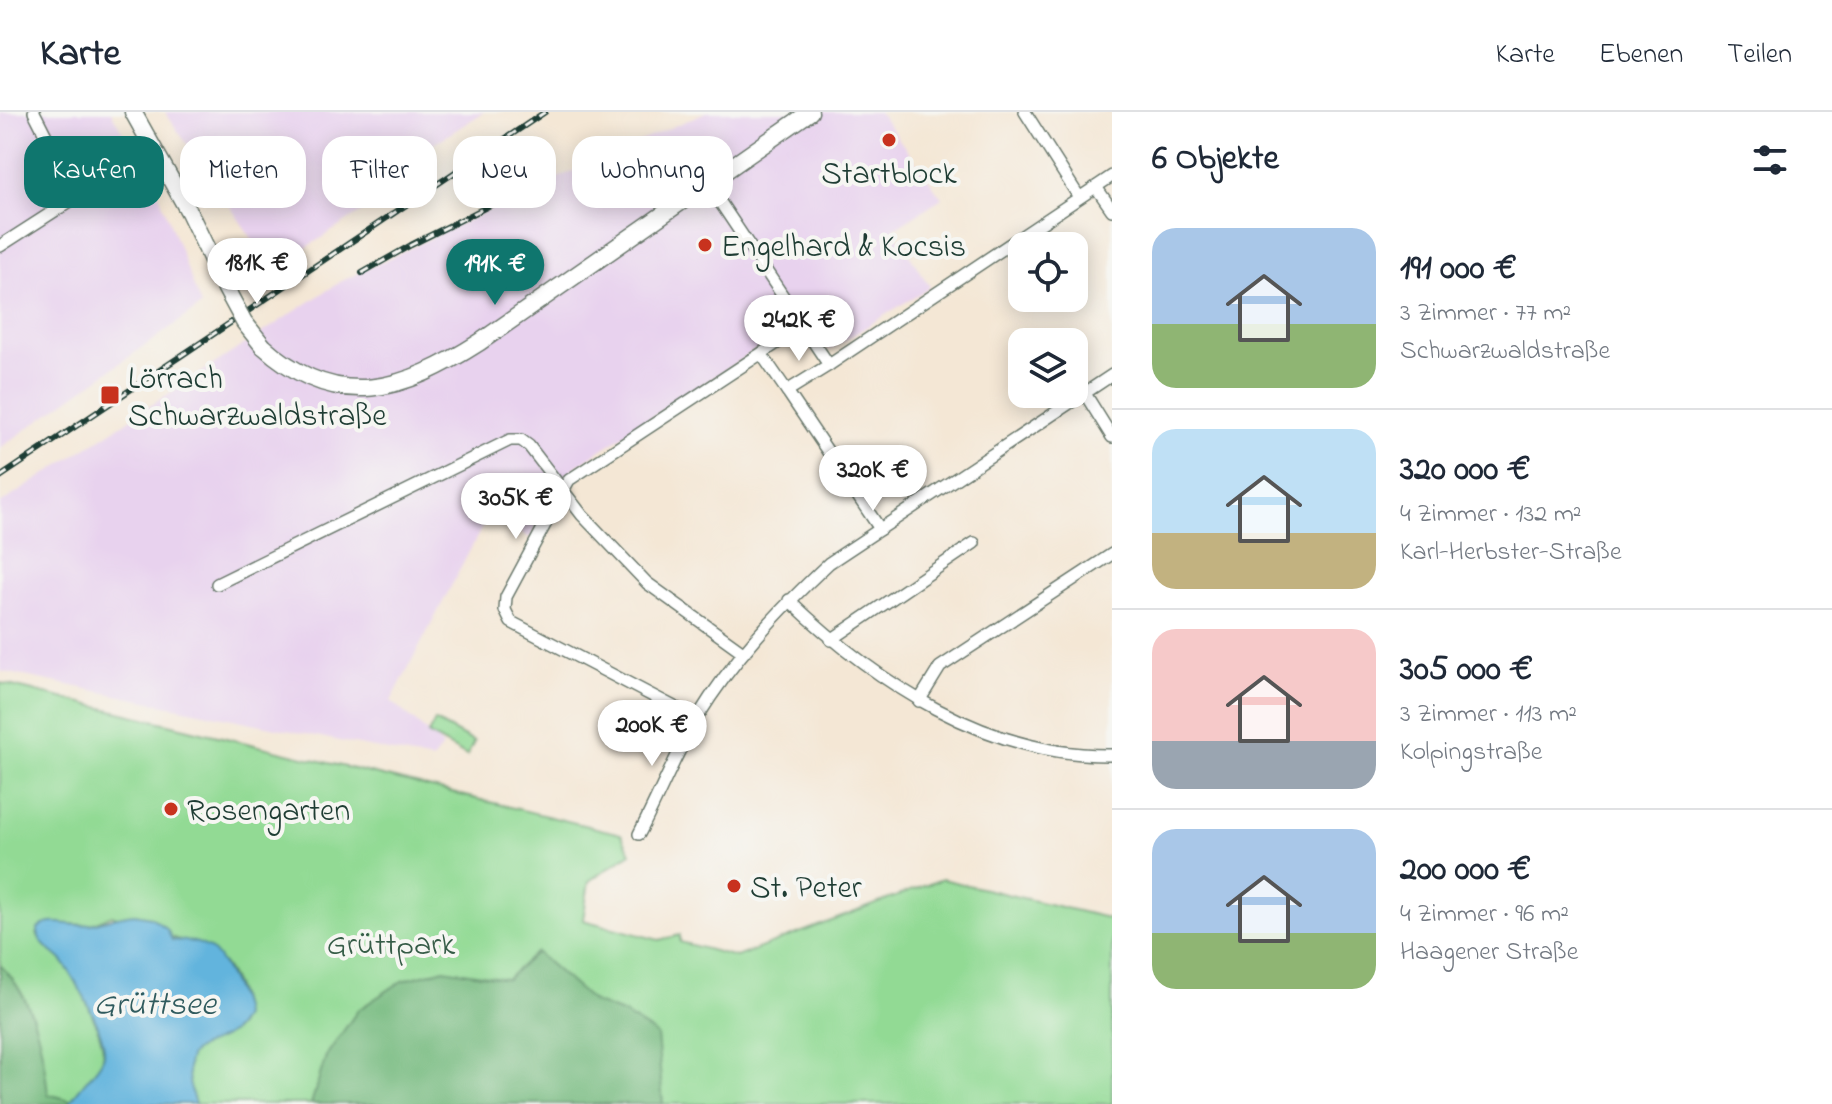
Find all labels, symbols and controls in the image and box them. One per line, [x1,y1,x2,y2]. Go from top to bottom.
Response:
text: Karte [40,27,121,83]
text: Karte [1496,35,1555,76]
text: Ebenen [1599,35,1683,76]
text: Teilen [1727,35,1792,76]
marker: Startblock [880,131,898,149]
text: 6 Objekte [1152,135,1279,185]
chip: Kaufen [24,136,164,208]
chip: Mieten [180,136,306,208]
chip: Filter [322,136,437,208]
chip: Neu [453,136,556,208]
chip: Wohnung [572,136,733,208]
icon: filters [1748,138,1792,182]
place label: Startblock [821,152,958,199]
place label: Engelhard & Kocsis [721,225,966,272]
map controls [1008,232,1088,408]
button: locate [1008,232,1088,312]
marker: Engelhard & Kocsis [696,236,714,254]
pin: 181K € [192,238,322,306]
pin: 191K € [430,239,560,307]
text: 181K € [225,245,289,283]
text: 191 000 € [1400,245,1517,295]
text: 191K € [464,246,526,284]
icon: home [1216,260,1312,356]
pin: 242K € [734,295,864,363]
text: 3 Zimmer · 77 m² [1400,295,1571,333]
text: 242K € [762,302,836,340]
button: layers [1008,328,1088,408]
text: Schwarzwaldstraße [1400,333,1610,371]
place label: Lörrach Schwarzwaldstraße [128,357,387,441]
marker: Lörrach Schwarzwaldstraße [99,384,121,406]
pin: 320K € [808,445,938,513]
text: 320 000 € [1400,446,1530,496]
text: 320K € [837,452,909,490]
icon: home [1216,461,1312,557]
pin: 305K € [451,473,581,541]
text: 305K € [479,480,553,518]
text: 4 Zimmer · 132 m² [1400,496,1582,534]
text: Karl-Herbster-Straße [1400,534,1622,572]
text: 305 000 € [1400,646,1533,696]
icon: home [1216,661,1312,757]
text: 3 Zimmer · 113 m² [1400,696,1577,734]
pin: 200K € [587,700,717,768]
text: 200K € [616,707,688,745]
text: Kolpingstraße [1400,734,1542,772]
place label: Rosengarten [187,789,350,836]
marker: Rosengarten [162,800,180,818]
text: 200 000 € [1400,846,1531,896]
icon: home [1216,861,1312,957]
place label: St. Peter [750,866,862,913]
marker: St. Peter [725,877,743,895]
text: 4 Zimmer · 96 m² [1400,896,1569,934]
park label: Grüttpark [327,923,456,970]
text: Haagener Straße [1400,934,1578,972]
water label: Grüttsee [94,981,218,1031]

